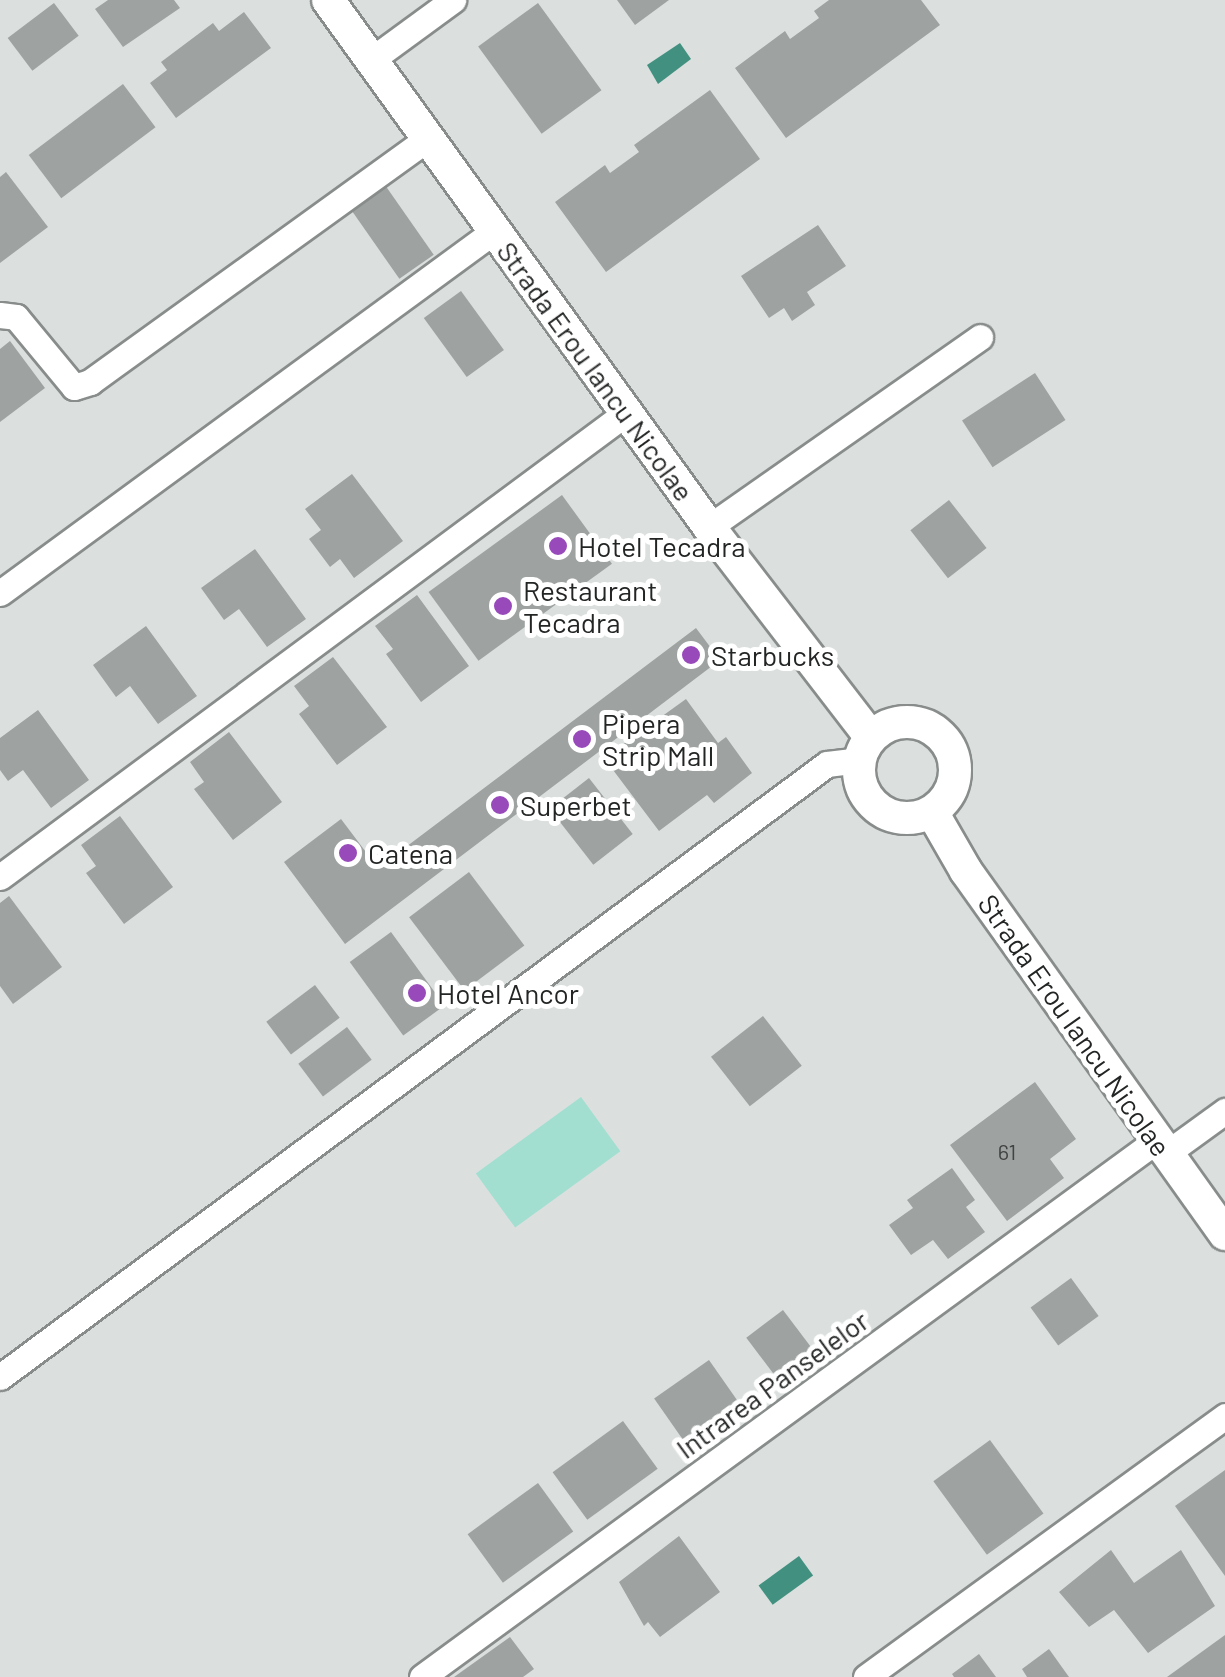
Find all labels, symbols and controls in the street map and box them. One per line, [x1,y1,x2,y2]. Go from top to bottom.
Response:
street label: Strada Erou Iancu Nicolae [491,235,701,507]
place label: Hotel Tecadra [578,529,746,563]
marker: Hotel Tecadra [547,535,569,557]
place label: Restaurant Tecadra [523,573,657,639]
marker: Restaurant Tecadra [492,595,514,617]
place label: Starbucks [711,638,834,672]
marker: Starbucks [680,644,702,666]
place label: Pipera Strip Mall [602,706,714,772]
marker: Pipera Strip Mall [571,728,593,750]
place label: Superbet [520,788,632,822]
marker: Superbet [489,794,511,816]
place label: Catena [368,836,453,870]
marker: Catena [337,842,359,864]
street label: Strada Erou Iancu Nicolae [972,888,1178,1162]
place label: Hotel Ancor [437,976,579,1010]
marker: Hotel Ancor [406,982,428,1004]
house number: 61 [998,1139,1016,1165]
street label: Intrarea Panselelor [669,1303,875,1465]

